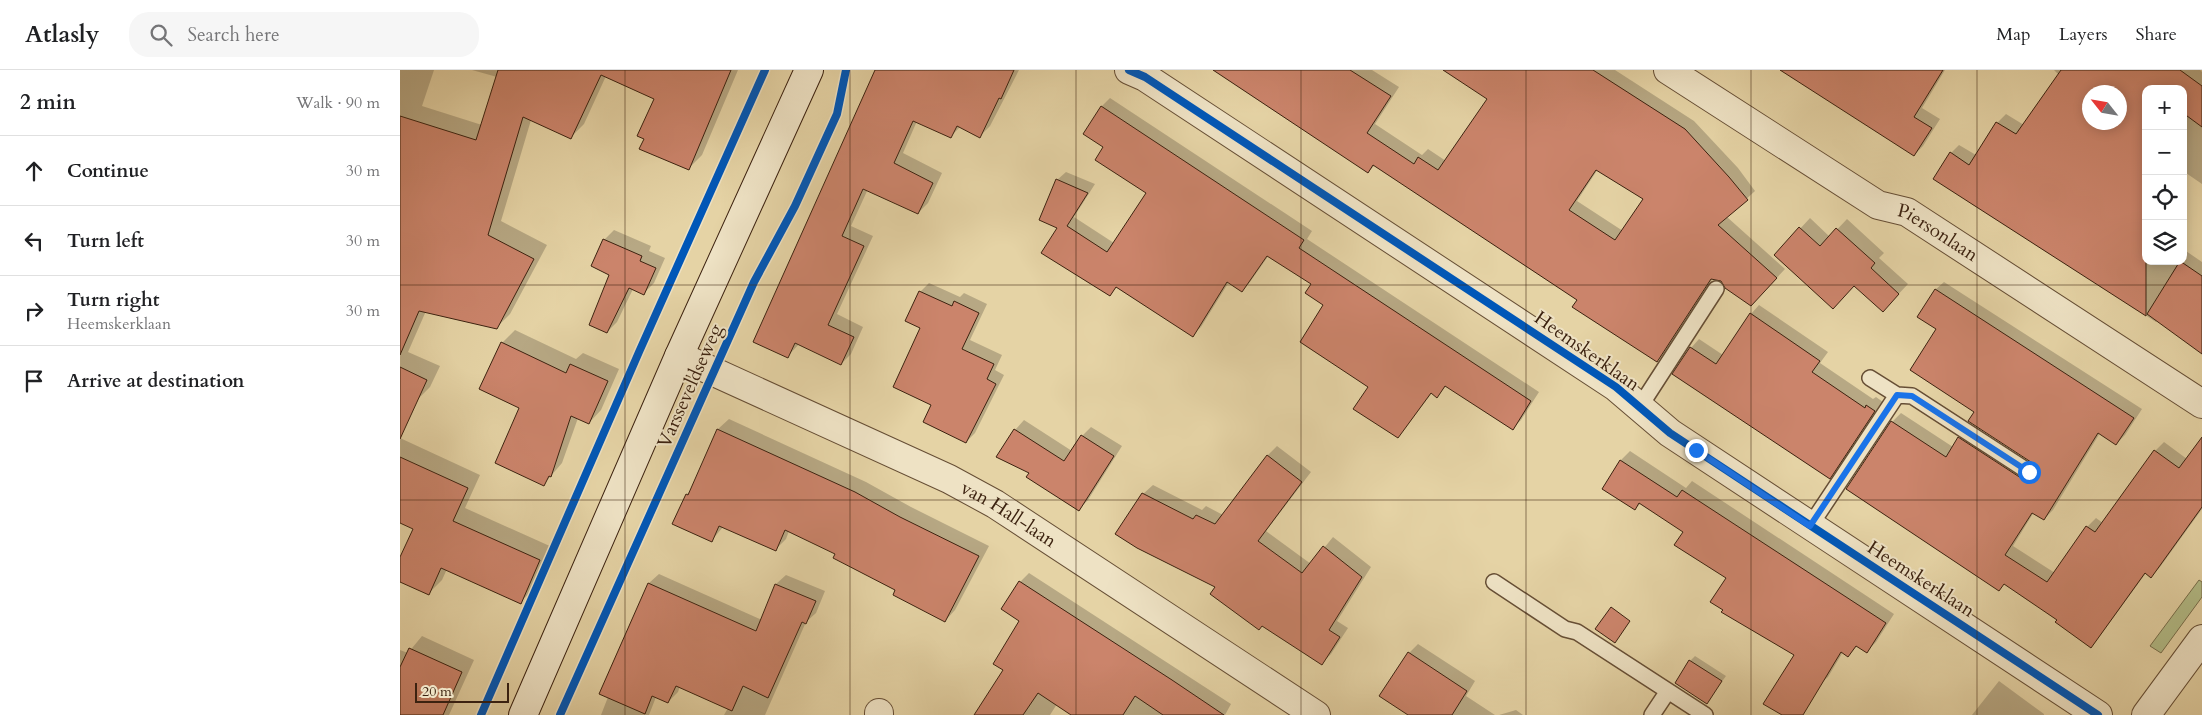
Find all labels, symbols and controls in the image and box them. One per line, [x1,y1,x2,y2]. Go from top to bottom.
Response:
search box [129,12,479,57]
text: Atlasly [25,18,99,51]
icon: search [147,21,175,49]
text: Search here [187,22,280,48]
text: Map [1996,22,2031,47]
text: Layers [2059,22,2108,47]
text: Share [2136,22,2177,47]
north arrow [2082,85,2127,130]
map controls [2142,85,2187,265]
button: + [2142,85,2187,130]
text: 2 min [20,88,76,117]
text: Walk · 90 m [296,92,380,114]
button: − [2142,130,2187,175]
icon: ahead [20,157,48,185]
text: Continue [67,158,149,184]
text: 30 m [346,160,380,182]
button: locate [2142,175,2187,220]
street label: Piersonlaan [1895,197,1983,268]
button: layers [2142,220,2187,265]
icon: left [20,227,48,255]
text: Turn left [67,228,144,254]
text: 30 m [346,230,380,252]
text: Turn right [67,287,159,313]
icon: right [20,297,48,325]
text: 30 m [346,300,380,322]
street label: Heemskerklaan [1529,305,1645,397]
text: Heemskerklaan [67,313,171,335]
street label: Varsseveldseweg [651,320,729,452]
icon: arrive [20,367,48,395]
text: Arrive at destination [67,368,244,394]
route end [1685,439,1708,462]
route start [2018,461,2041,484]
street label: van Hall-laan [956,475,1062,554]
street label: Heemskerklaan [1862,534,1980,624]
scale bar [415,680,509,703]
text: 20 m [422,682,452,701]

